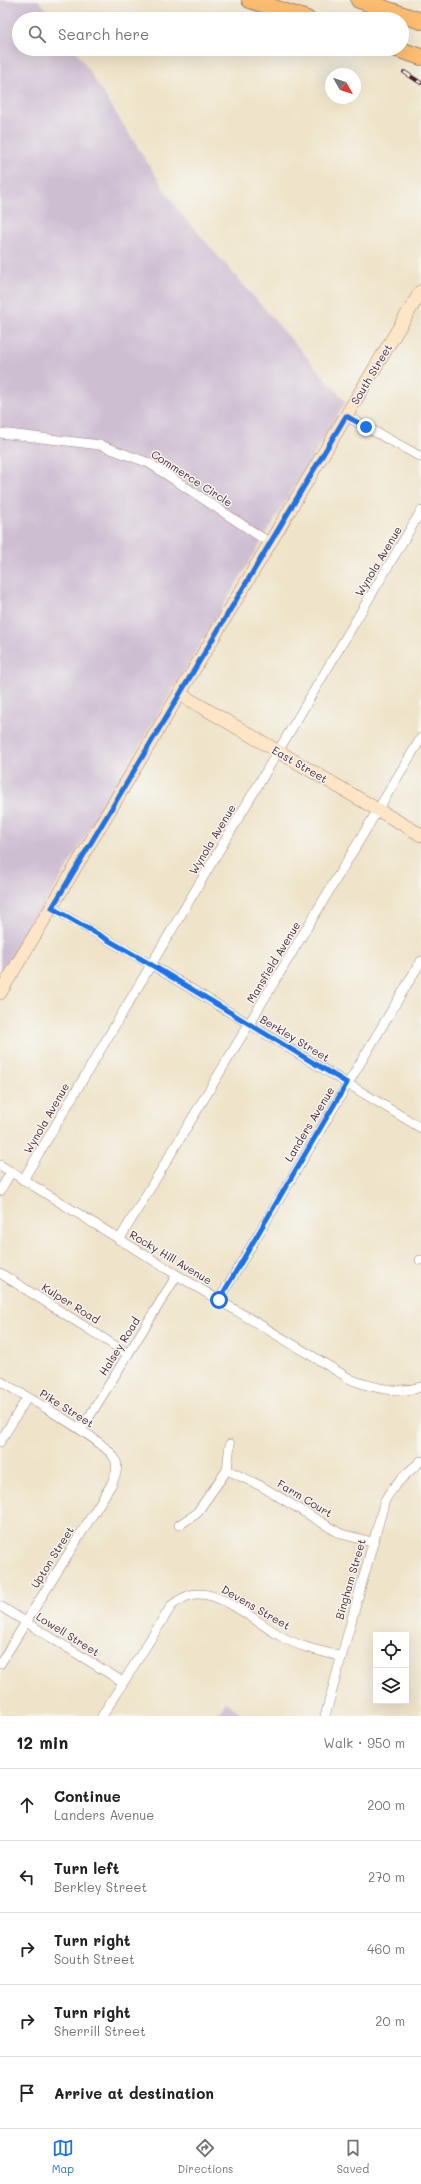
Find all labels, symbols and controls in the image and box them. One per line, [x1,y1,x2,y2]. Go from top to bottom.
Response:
search box [12,12,409,56]
icon: search [26,23,48,45]
text: Search here [58,24,149,44]
north arrow [325,68,361,104]
street label: South Street [347,341,395,407]
route end [357,418,375,436]
street label: Commerce Circle [149,446,236,510]
street label: Wynola Avenue [351,523,405,599]
street label: East Street [269,742,331,786]
street label: Wynola Avenue [185,801,239,877]
street label: Mansfield Avenue [243,918,303,1006]
street label: Berkley Street [257,1011,333,1065]
street label: Wynola Avenue [20,1080,72,1156]
street label: Landers Avenue [281,1084,337,1164]
street label: Rocky Hill Avenue [127,1227,215,1288]
street label: Kulper Road [39,1279,103,1327]
route start [210,1291,228,1309]
street label: Halsey Road [95,1314,143,1378]
street label: Pike Street [37,1385,97,1431]
street label: Farm Court [275,1476,335,1520]
street label: Upton Street [27,1523,77,1591]
street label: Bingham Street [331,1537,369,1621]
street label: Devens Street [219,1581,293,1633]
street label: Lowell Street [34,1609,103,1659]
map controls [373,1632,409,1704]
button: locate [373,1632,409,1668]
button: layers [373,1668,409,1704]
text: 12 min [16,1731,68,1753]
text: Walk · 950 m [324,1734,405,1751]
text: Continue [54,1786,121,1806]
icon: ahead [16,1794,38,1816]
text: 200 m [367,1796,405,1813]
text: Landers Avenue [54,1806,154,1823]
text: Turn left [54,1858,119,1878]
icon: left [16,1866,38,1888]
text: 270 m [368,1868,405,1885]
text: Berkley Street [54,1878,147,1895]
text: Turn right [54,1930,131,1950]
icon: right [16,1938,38,1960]
text: 460 m [367,1940,405,1957]
text: South Street [54,1950,135,1967]
text: Turn right [54,2002,131,2022]
icon: right [16,2010,38,2032]
text: 20 m [375,2012,405,2029]
text: Sherrill Street [54,2022,146,2039]
icon: arrive [16,2082,38,2104]
text: Arrive at destination [54,2083,214,2103]
tab: Map [52,2137,74,2176]
tab: Directions [177,2137,233,2176]
tab: Saved [337,2137,369,2176]

